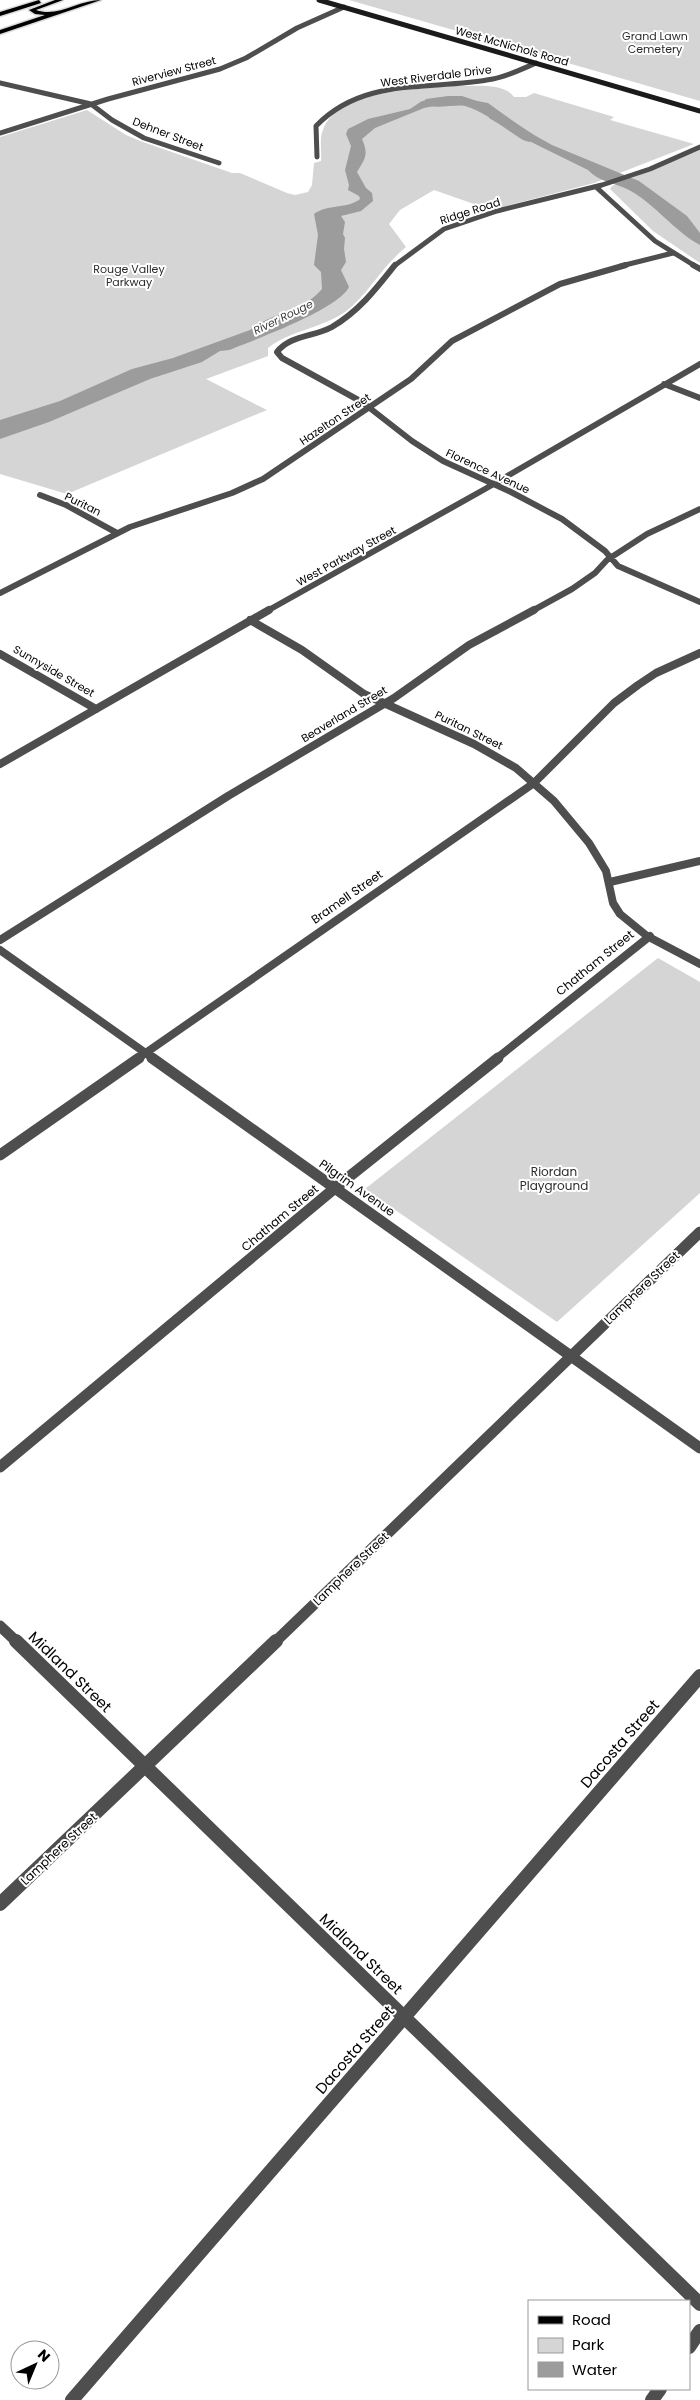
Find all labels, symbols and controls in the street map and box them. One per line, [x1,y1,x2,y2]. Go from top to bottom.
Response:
street label: West McNichols Road [453,22,571,70]
park label: Grand Lawn Cemetery [622,28,688,57]
street label: Riverview Street [130,52,218,90]
street label: West Riverdale Drive [380,61,493,91]
street label: Dehner Street [130,113,206,155]
street label: Ridge Road [438,194,502,228]
park label: Rouge Valley Parkway [93,261,165,290]
water label: River Rouge [250,296,316,338]
street label: Hazelton Street [296,389,374,449]
street label: Florence Avenue [443,445,533,498]
street label: Puritan [62,488,104,520]
street label: West Parkway Street [293,522,399,590]
street label: Sunnyside Street [10,641,98,701]
street label: Beaverland Street [298,682,390,746]
street label: Puritan Street [432,707,506,753]
street label: Bramell Street [307,866,386,928]
street label: Chatham Street [552,926,637,999]
street label: Pilgrim Avenue [316,1155,399,1220]
park label: Riordan Playground [520,1163,588,1194]
street label: Chatham Street [237,1180,322,1255]
street label: Lamphere Street [600,1247,683,1328]
street label: Lamphere Street [309,1528,392,1609]
street label: Midland Street [24,1626,117,1717]
street label: Dacosta Street [575,1695,664,1792]
street label: Lamphere Street [17,1809,101,1889]
street label: Midland Street [315,1908,408,1999]
street label: Dacosta Street [310,2001,399,2098]
legend [528,2300,690,2390]
text: Road [572,2309,611,2330]
text: Park [572,2334,604,2355]
north arrow [10,2340,60,2390]
text: N [33,2345,55,2366]
text: Water [572,2359,618,2380]

